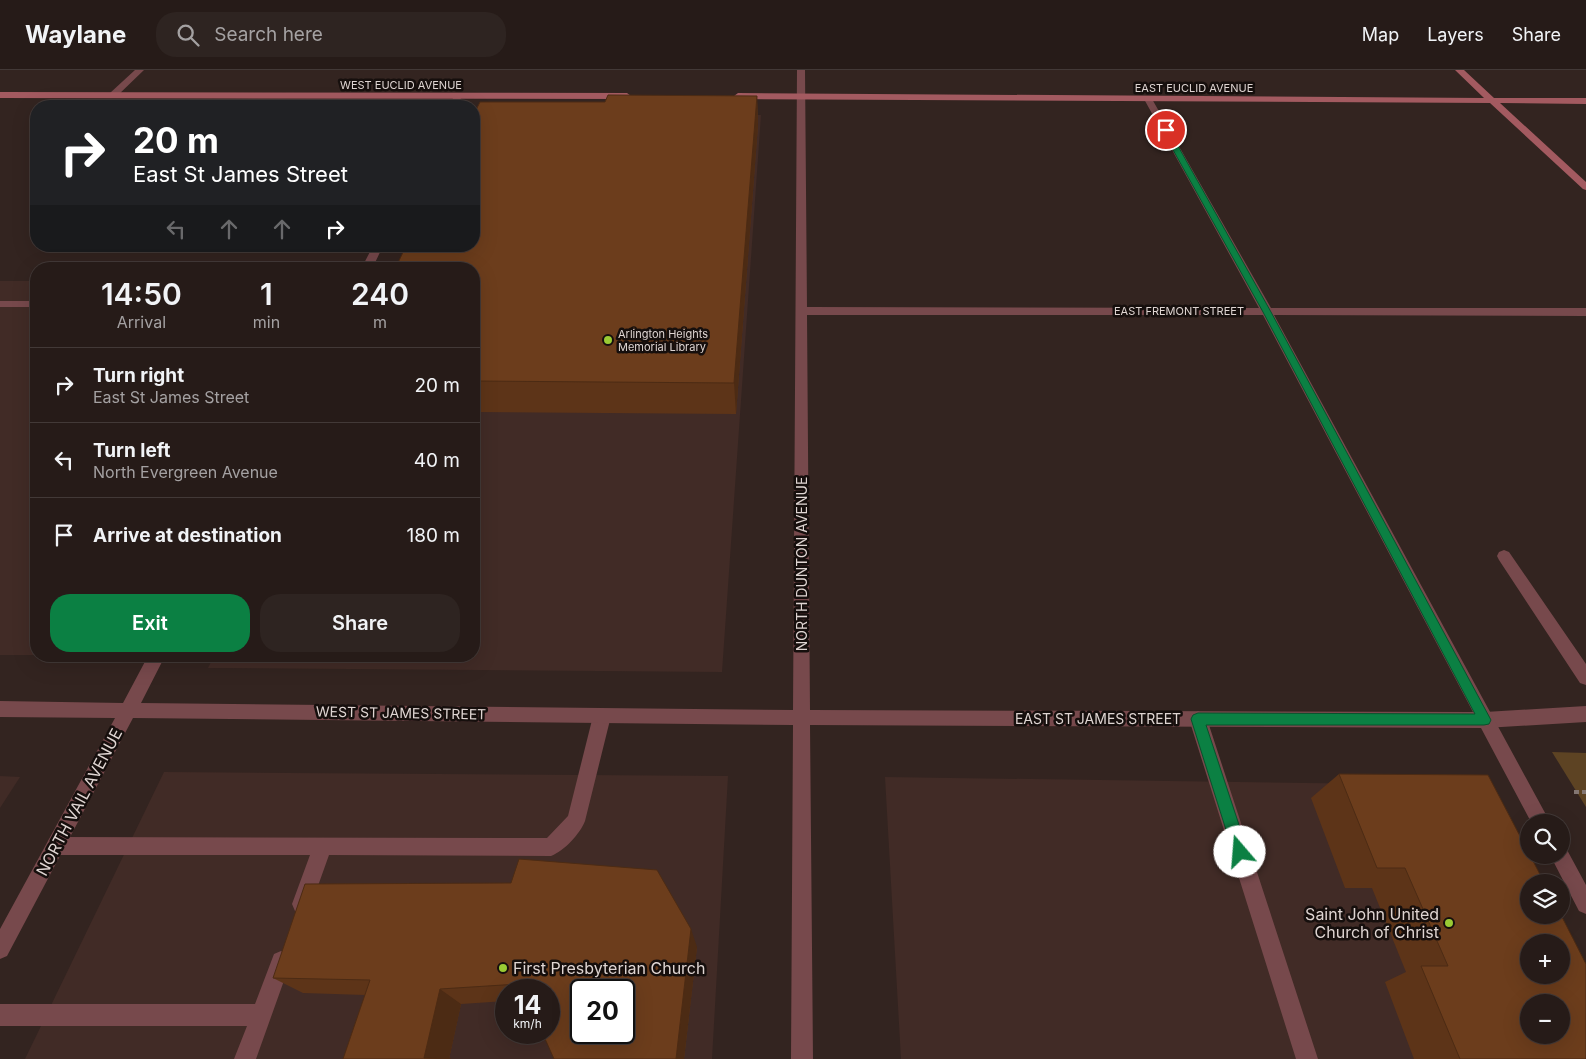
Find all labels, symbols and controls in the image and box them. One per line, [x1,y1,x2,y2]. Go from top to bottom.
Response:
search box [156,12,506,57]
text: Waylane [25,20,126,49]
icon: search [174,21,202,49]
text: Search here [214,23,323,46]
text: Map [1362,24,1399,45]
text: Layers [1427,24,1484,45]
text: Share [1512,24,1561,45]
street label: WEST EUCLID AVENUE [340,78,462,92]
street label: EAST EUCLID AVENUE [1135,81,1253,95]
pin [1145,109,1187,151]
icon: arrive [1152,116,1180,144]
text: 20 m [133,119,219,161]
icon: right [50,120,115,185]
text: East St James Street [133,161,348,187]
icon: left [162,215,190,243]
icon: ahead [215,215,243,243]
icon: ahead [268,215,296,243]
icon: right [321,215,349,243]
text: 14:50 [101,276,182,312]
text: 1 [260,276,273,312]
text: 240 [351,276,409,312]
street label: EAST FREMONT STREET [1114,304,1244,318]
text: Arrival [117,312,166,332]
text: min [253,312,280,332]
text: m [373,312,387,332]
place label: Arlington Heights Memorial Library [618,327,708,354]
marker: Arlington Heights Memorial Library [602,334,614,346]
text: Turn right [93,364,184,387]
icon: right [50,371,78,399]
text: 20 m [414,374,460,397]
text: East St James Street [93,387,249,407]
text: Turn left [93,439,171,462]
icon: left [50,446,78,474]
text: 40 m [414,449,460,472]
text: North Evergreen Avenue [93,462,278,482]
street label: NORTH DUNTON AVENUE [793,477,810,651]
icon: arrive [50,521,78,549]
text: Arrive at destination [93,524,282,547]
text: 180 m [407,524,460,547]
button: Exit [50,594,250,652]
button: Share [260,594,460,652]
street label: WEST ST JAMES STREET [316,703,486,722]
street label: EAST ST JAMES STREET [1015,710,1181,727]
street label: NORTH VAIL AVENUE [32,725,126,879]
map controls [1520,814,1570,1044]
button: search [1520,814,1570,864]
position arrow [1213,825,1265,877]
button: layers [1520,874,1570,924]
place label: Saint John United Church of Christ [1305,904,1439,942]
marker: Saint John United Church of Christ [1443,917,1455,929]
button: + [1520,934,1570,984]
place label: First Presbyterian Church [513,958,705,978]
marker: First Presbyterian Church [497,962,509,974]
speed limit sign: 20 [570,979,635,1044]
text: 14 [514,990,541,1020]
button: − [1520,994,1570,1044]
text: km/h [513,1016,542,1031]

